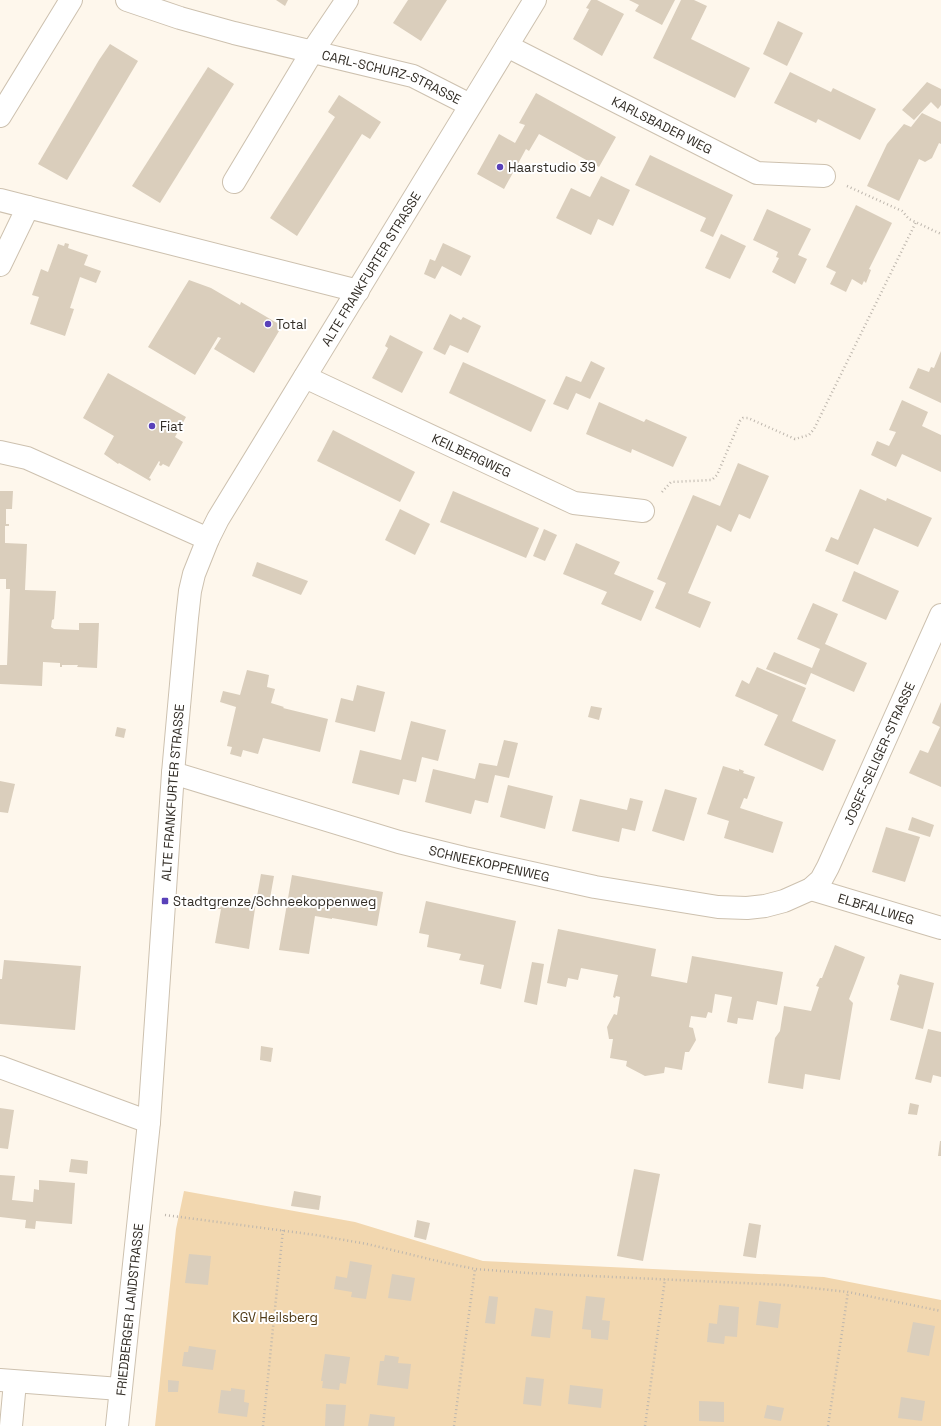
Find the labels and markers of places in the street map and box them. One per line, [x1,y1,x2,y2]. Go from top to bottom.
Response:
place label: Haarstudio 39 [508,159,596,176]
marker: Haarstudio 39 [495,162,505,172]
place label: Total [276,316,307,333]
marker: Total [263,319,273,329]
place label: Fiat [160,418,183,435]
marker: Fiat [147,421,157,431]
place label: Stadtgrenze/Schneekoppenweg [173,893,376,910]
marker: Stadtgrenze/Schneekoppenweg [160,896,170,906]

